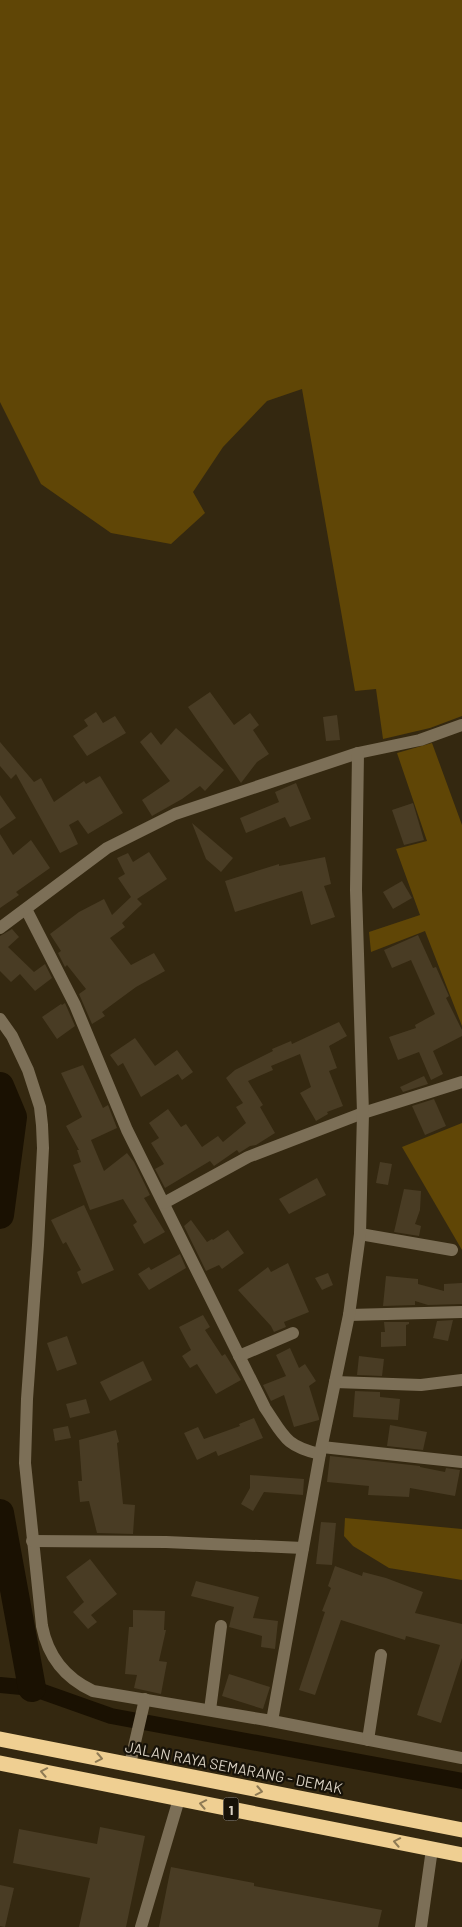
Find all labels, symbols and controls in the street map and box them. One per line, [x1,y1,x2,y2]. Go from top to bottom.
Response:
street label: JALAN RAYA SEMARANG - DEMAK [124,1737,344,1797]
one-way arrow [95,1753,104,1763]
one-way arrow [40,1767,48,1777]
one-way arrow [254,1785,263,1795]
road number: 1 [224,1798,238,1820]
one-way arrow [199,1799,208,1809]
one-way arrow [393,1838,401,1848]

